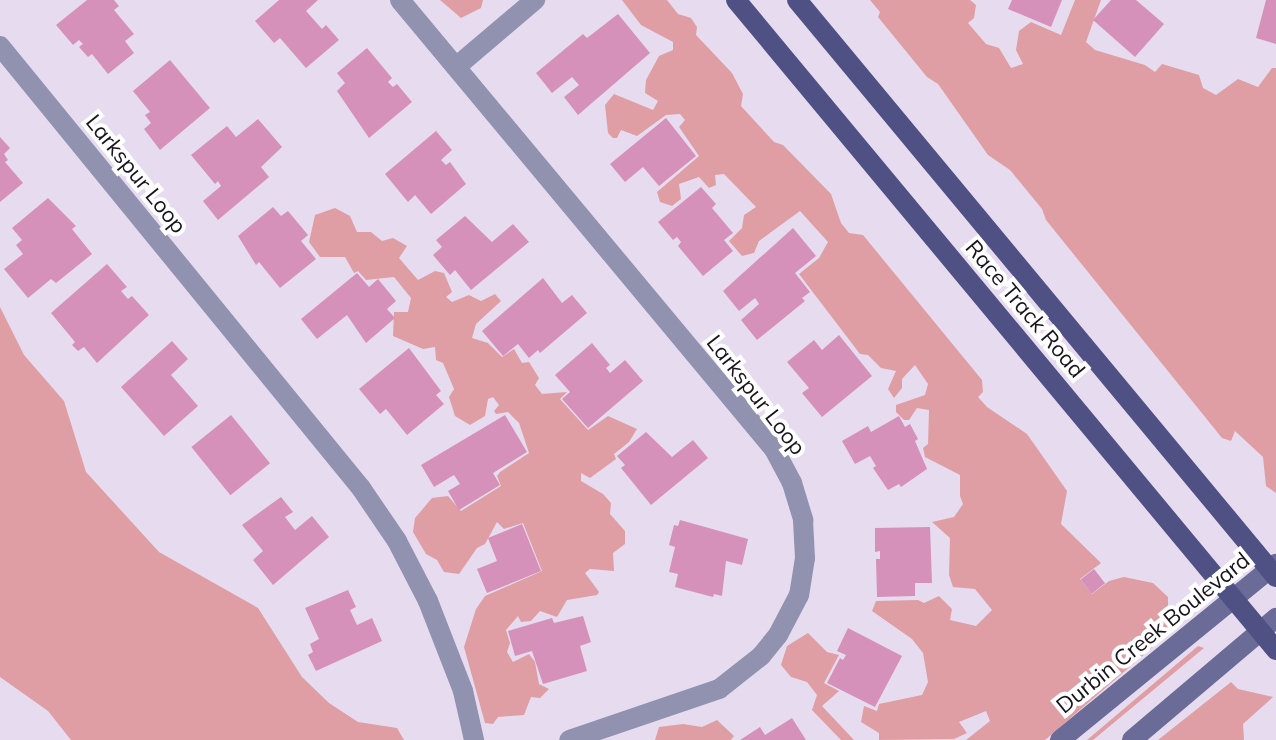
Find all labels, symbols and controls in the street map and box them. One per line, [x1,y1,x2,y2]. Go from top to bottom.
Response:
street label: Larkspur Loop [80,109,192,239]
street label: Race Track Road [960,235,1090,383]
street label: Larkspur Loop [701,330,811,460]
street label: Durbin Creek Boulevard [1051,547,1255,719]

